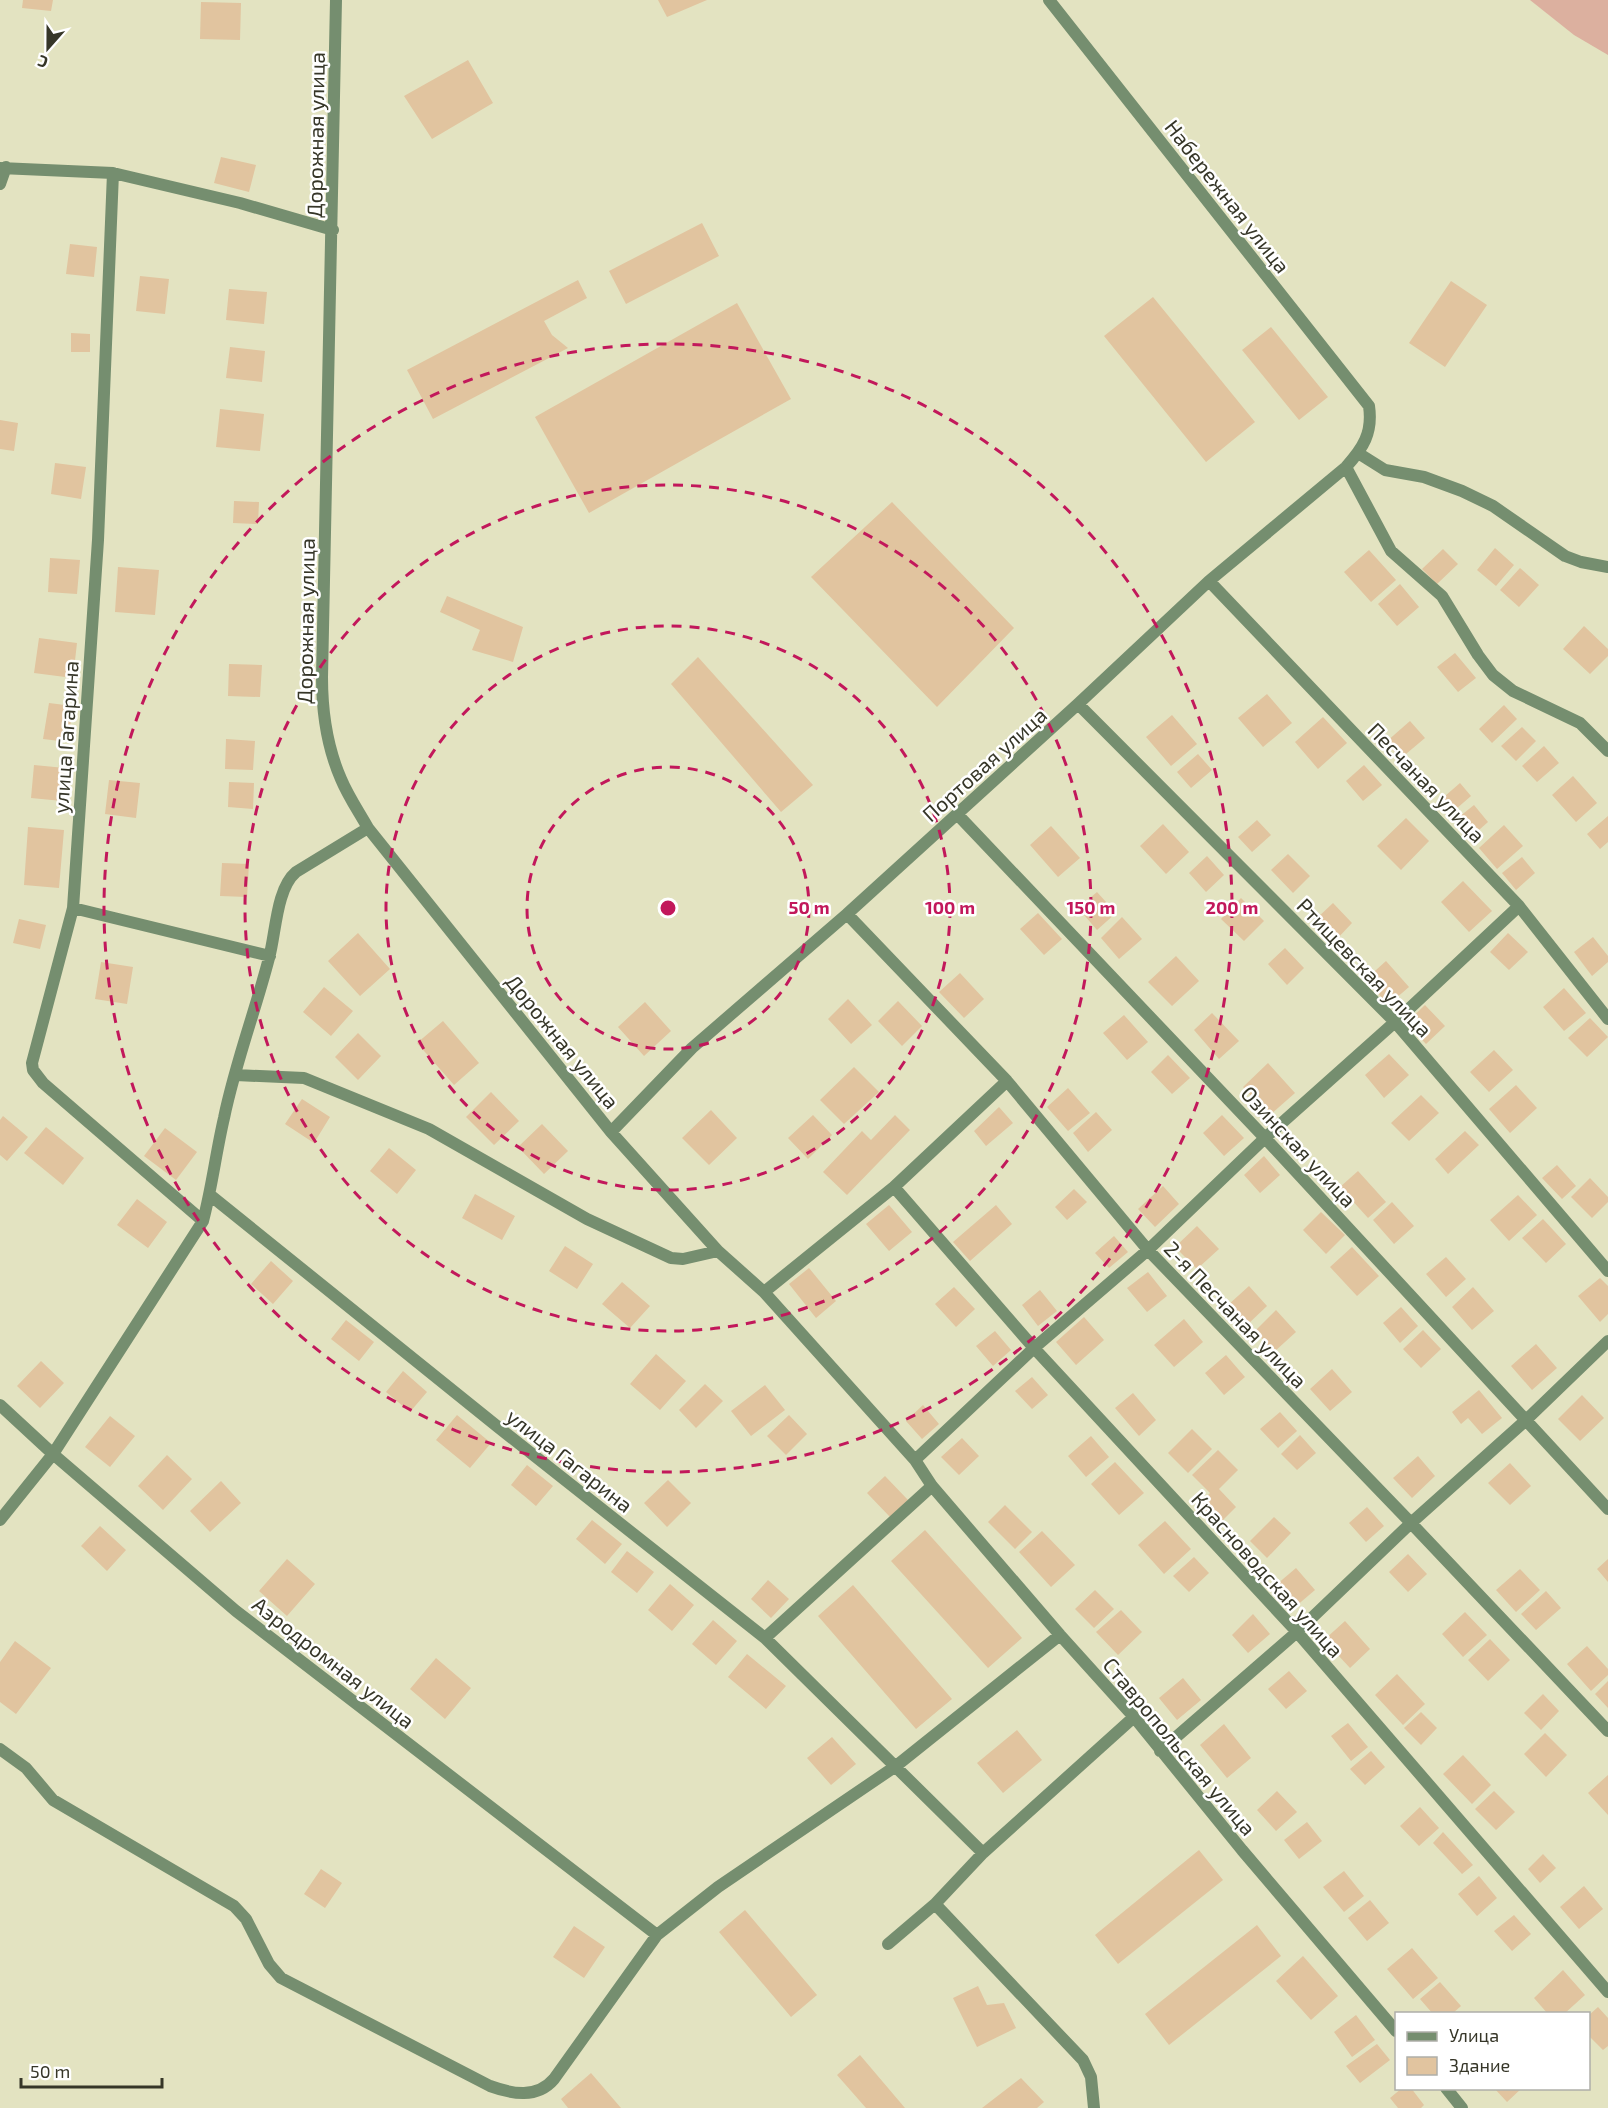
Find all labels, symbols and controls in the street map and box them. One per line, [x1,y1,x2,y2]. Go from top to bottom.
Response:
north arrow [18,18,78,78]
text: С [35,52,50,73]
street label: Дорожная улица [301,52,330,218]
street label: Набережная улица [1160,114,1296,278]
street label: Дорожная улица [291,538,320,704]
street label: улица Гагарина [47,660,84,814]
street label: Портовая улица [917,702,1052,827]
street label: Песчаная улица [1363,717,1491,848]
street label: Ртищевская улица [1292,892,1438,1042]
text: 50 m [788,896,830,918]
text: 100 m [925,896,975,918]
text: 150 m [1067,896,1115,918]
text: 200 m [1206,896,1258,918]
centre of rings [658,898,678,918]
street label: Дорожная улица [500,969,625,1114]
street label: Озинская улица [1236,1080,1362,1213]
street label: 2-я Песчаная улица [1159,1235,1312,1393]
street label: улица Гагарина [501,1403,638,1518]
street label: Красноводская улица [1186,1486,1349,1663]
street label: Аэродромная улица [247,1591,420,1734]
street label: Ставропольская улица [1098,1652,1262,1841]
legend [1395,2012,1590,2090]
text: Улица [1449,2024,1499,2046]
scale bar [21,2051,162,2089]
text: Здание [1449,2054,1510,2076]
text: 50 m [30,2060,70,2082]

